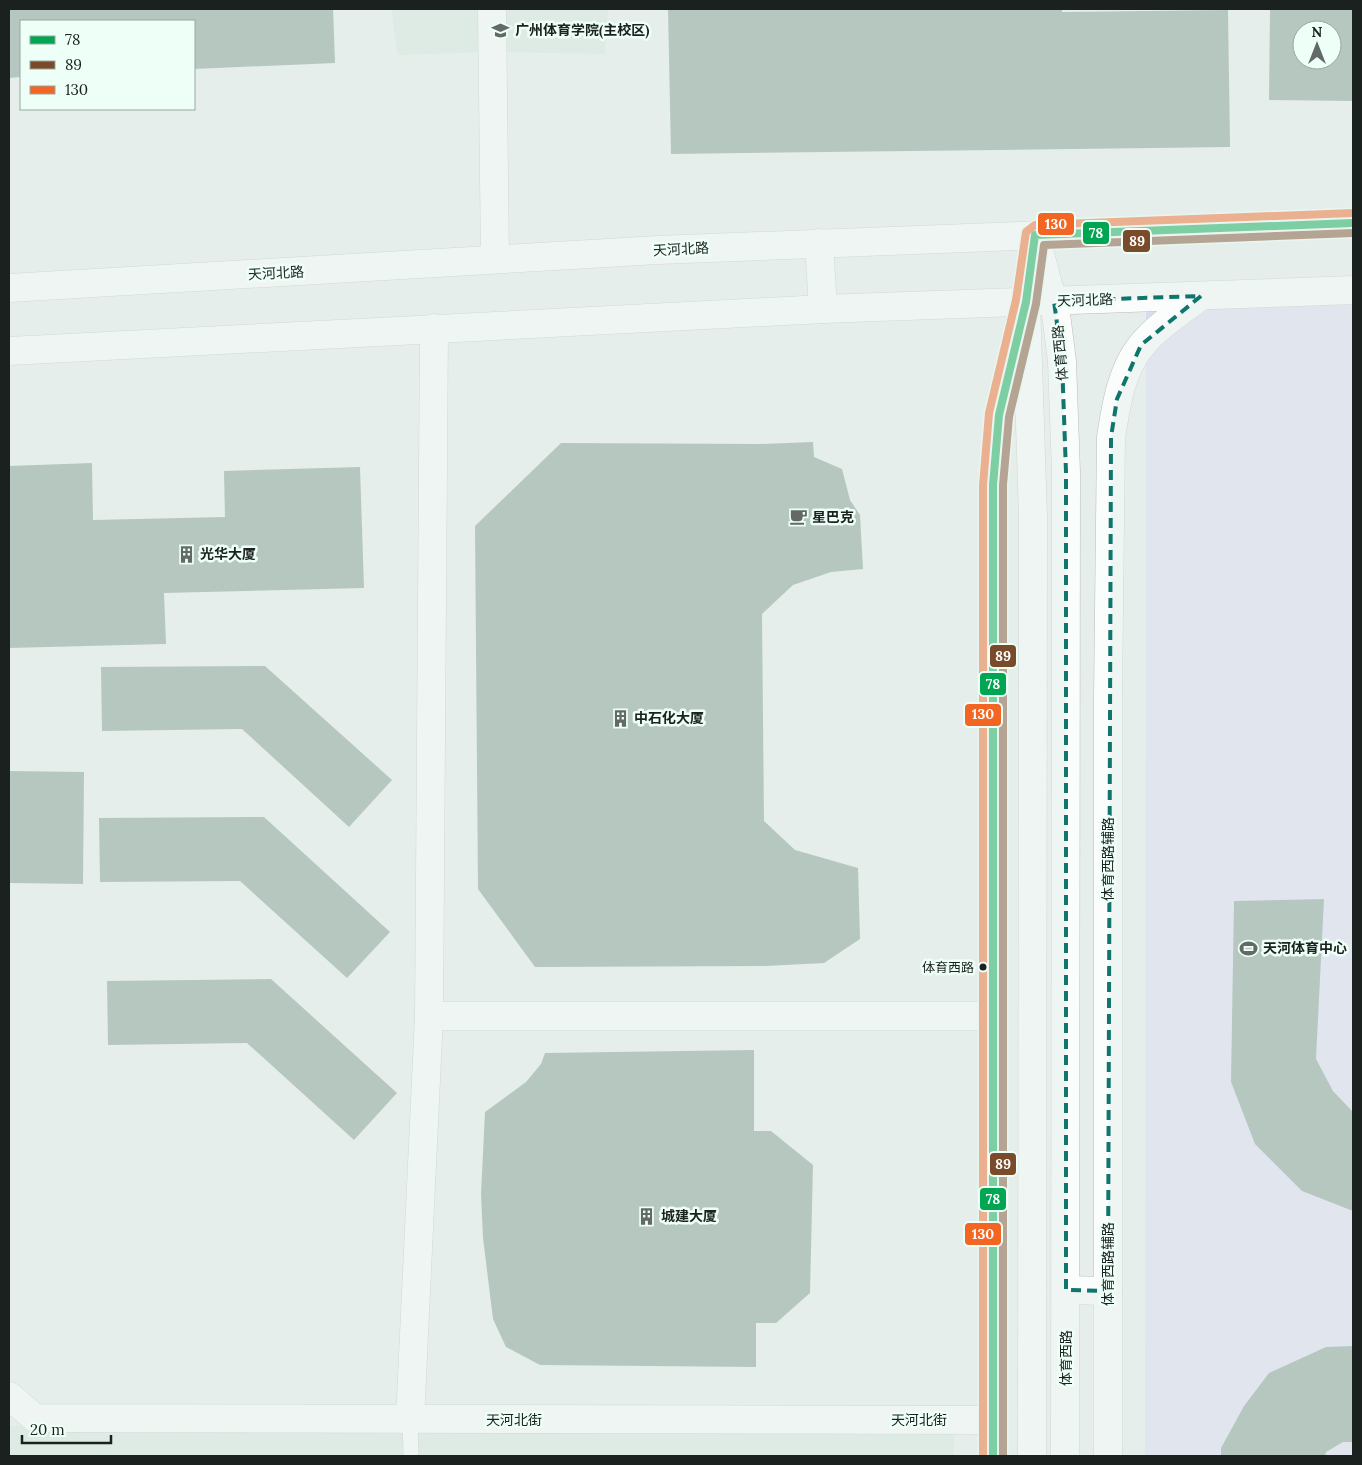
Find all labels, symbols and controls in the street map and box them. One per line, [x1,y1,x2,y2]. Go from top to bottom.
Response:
legend [20,20,195,110]
school or university icon: 广州体育学院(主校区) [491,20,511,40]
north arrow [1292,20,1342,70]
place label: 广州体育学院(主校区) [515,21,649,39]
text: N [1312,23,1323,41]
text: 78 [65,30,80,49]
text: 89 [65,55,82,74]
text: 130 [65,80,88,99]
line badge: 130 [1037,212,1075,236]
text: 130 [1045,215,1067,233]
line badge: 78 [1082,221,1110,245]
text: 78 [1089,224,1103,242]
line badge: 89 [1122,229,1151,253]
text: 89 [1129,232,1145,250]
street label: 天河北路 [653,239,709,259]
street label: 天河北路 [248,263,304,283]
street label: 天河北路 [1057,290,1113,310]
street label: 体育西路 [1049,324,1071,382]
cafe icon: 星巴克 [788,507,808,527]
place label: 星巴克 [812,508,854,526]
building icon: 光华大厦 [176,544,196,564]
place label: 光华大厦 [200,545,256,563]
line badge: 89 [989,644,1017,668]
text: 89 [995,647,1011,665]
line badge: 78 [979,672,1007,696]
text: 78 [986,675,1000,693]
line badge: 130 [964,703,1002,727]
text: 130 [972,705,994,723]
building icon: 中石化大厦 [610,708,630,728]
place label: 中石化大厦 [634,709,704,727]
street label: 体育西路辅路 [1099,817,1117,901]
sports icon: 天河体育中心 [1239,938,1259,958]
place label: 天河体育中心 [1263,939,1347,957]
place label: 体育西路 [922,959,974,976]
marker: 体育西路 [978,962,988,972]
line badge: 89 [989,1152,1017,1176]
text: 89 [995,1155,1011,1173]
line badge: 78 [979,1187,1007,1211]
text: 78 [986,1190,1000,1208]
building icon: 城建大厦 [637,1206,657,1226]
place label: 城建大厦 [661,1207,717,1225]
line badge: 130 [964,1222,1002,1246]
street label: 体育西路辅路 [1099,1222,1117,1306]
text: 130 [972,1225,994,1243]
street label: 体育西路 [1057,1330,1075,1386]
street label: 天河北街 [486,1411,542,1429]
street label: 天河北街 [891,1411,947,1429]
scale bar [22,1412,111,1444]
text: 20 m [30,1420,65,1439]

